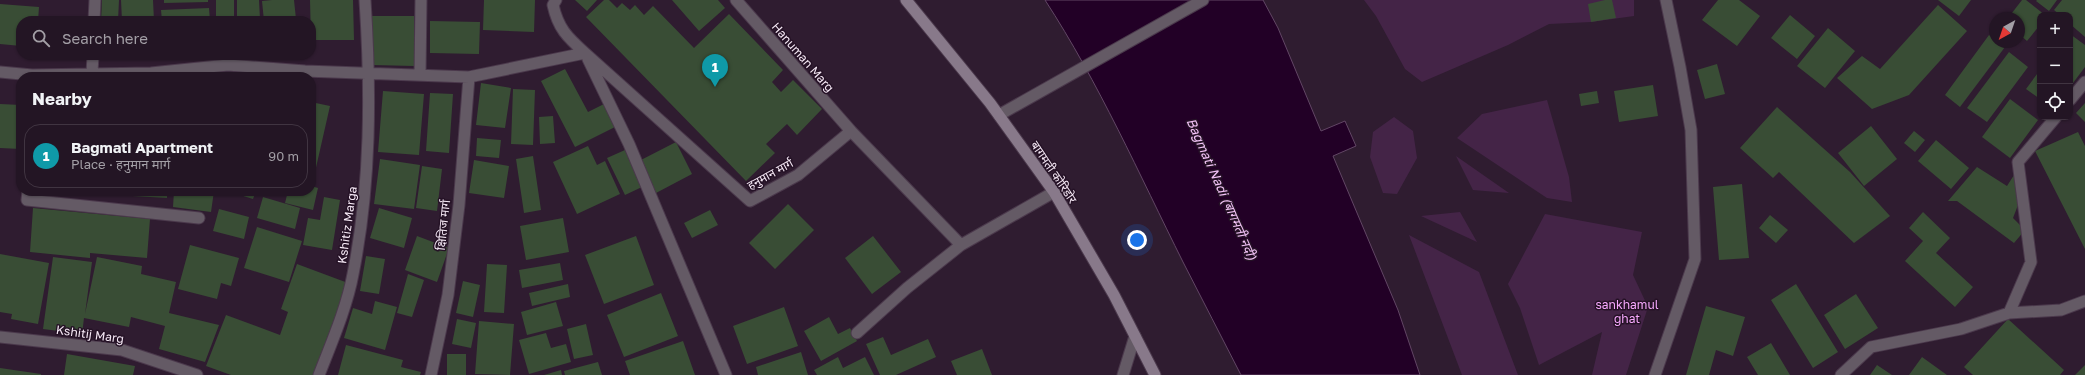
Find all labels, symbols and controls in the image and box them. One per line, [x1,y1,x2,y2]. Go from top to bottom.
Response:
north arrow [1989,12,2025,48]
map controls [2037,12,2073,120]
button: + [2037,12,2073,48]
search box [16,16,316,60]
street label: Hanuman Marg [769,19,837,95]
icon: search [30,27,52,49]
text: Search here [62,29,148,47]
button: − [2037,48,2073,84]
pin: 1 [702,54,728,87]
button: locate [2037,84,2073,120]
text: Nearby [32,88,92,109]
water label: Bagmati Nadi (बागमती नदी) [1183,115,1261,263]
text: Bagmati Apartment [71,138,213,156]
street label: बागमती कोरिडोर [1028,138,1081,207]
text: 1 [43,148,49,164]
text: 90 m [268,148,299,164]
street label: हनुमान मार्ग [744,155,797,194]
text: Place · हनुमान मार्ग [71,156,170,172]
street label: Kshitiz Marga [334,185,360,265]
street label: क्षितिज मार्ग [433,198,453,251]
your location [1127,230,1147,250]
park label: sankhamul ghat [1595,297,1659,326]
street label: Kshitij Marg [55,322,125,346]

